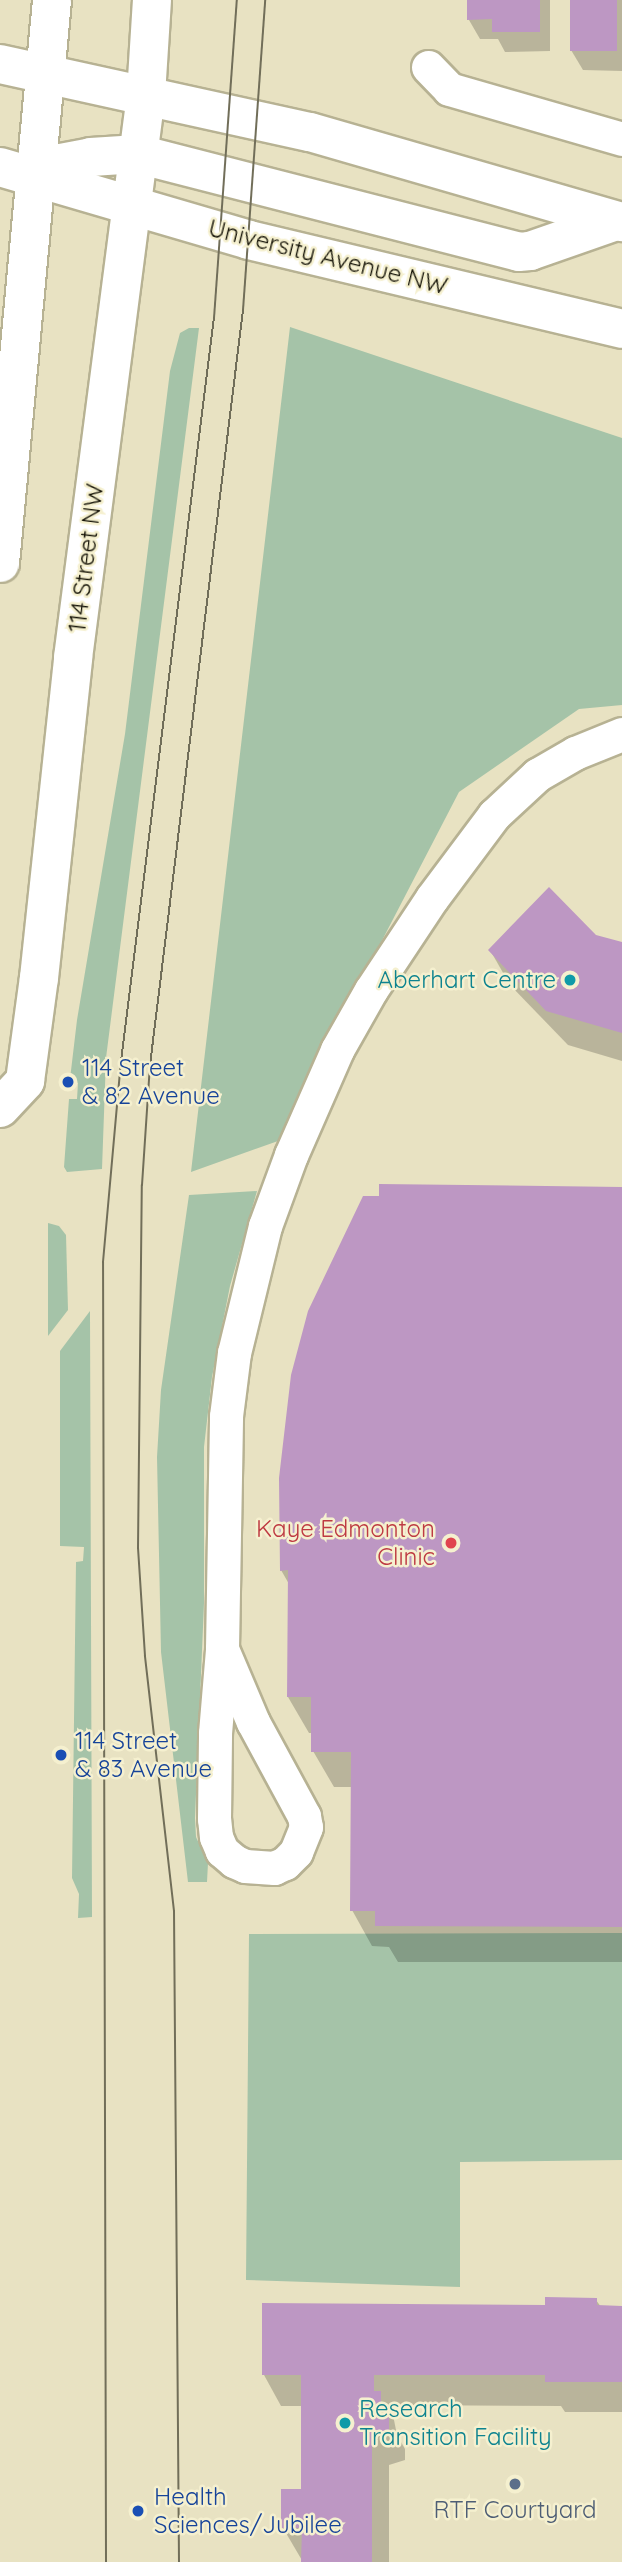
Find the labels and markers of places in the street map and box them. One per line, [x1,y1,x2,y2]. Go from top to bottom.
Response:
place label: Aberhart Centre [378,966,556,994]
marker: Aberhart Centre [562,972,578,988]
place label: 114 Street & 82 Avenue [82,1054,220,1110]
marker: 114 Street & 82 Avenue [60,1074,76,1090]
place label: Kaye Edmonton Clinic [256,1515,435,1571]
marker: Kaye Edmonton Clinic [441,1533,461,1553]
place label: 114 Street & 83 Avenue [75,1727,212,1783]
marker: 114 Street & 83 Avenue [53,1747,69,1763]
place label: Research Transition Facility [359,2395,552,2451]
marker: Research Transition Facility [337,2415,353,2431]
marker: RTF Courtyard [507,2476,523,2492]
place label: Health Sciences/Jubilee [154,2483,342,2539]
place label: RTF Courtyard [434,2496,596,2524]
marker: Health Sciences/Jubilee [128,2501,148,2521]

